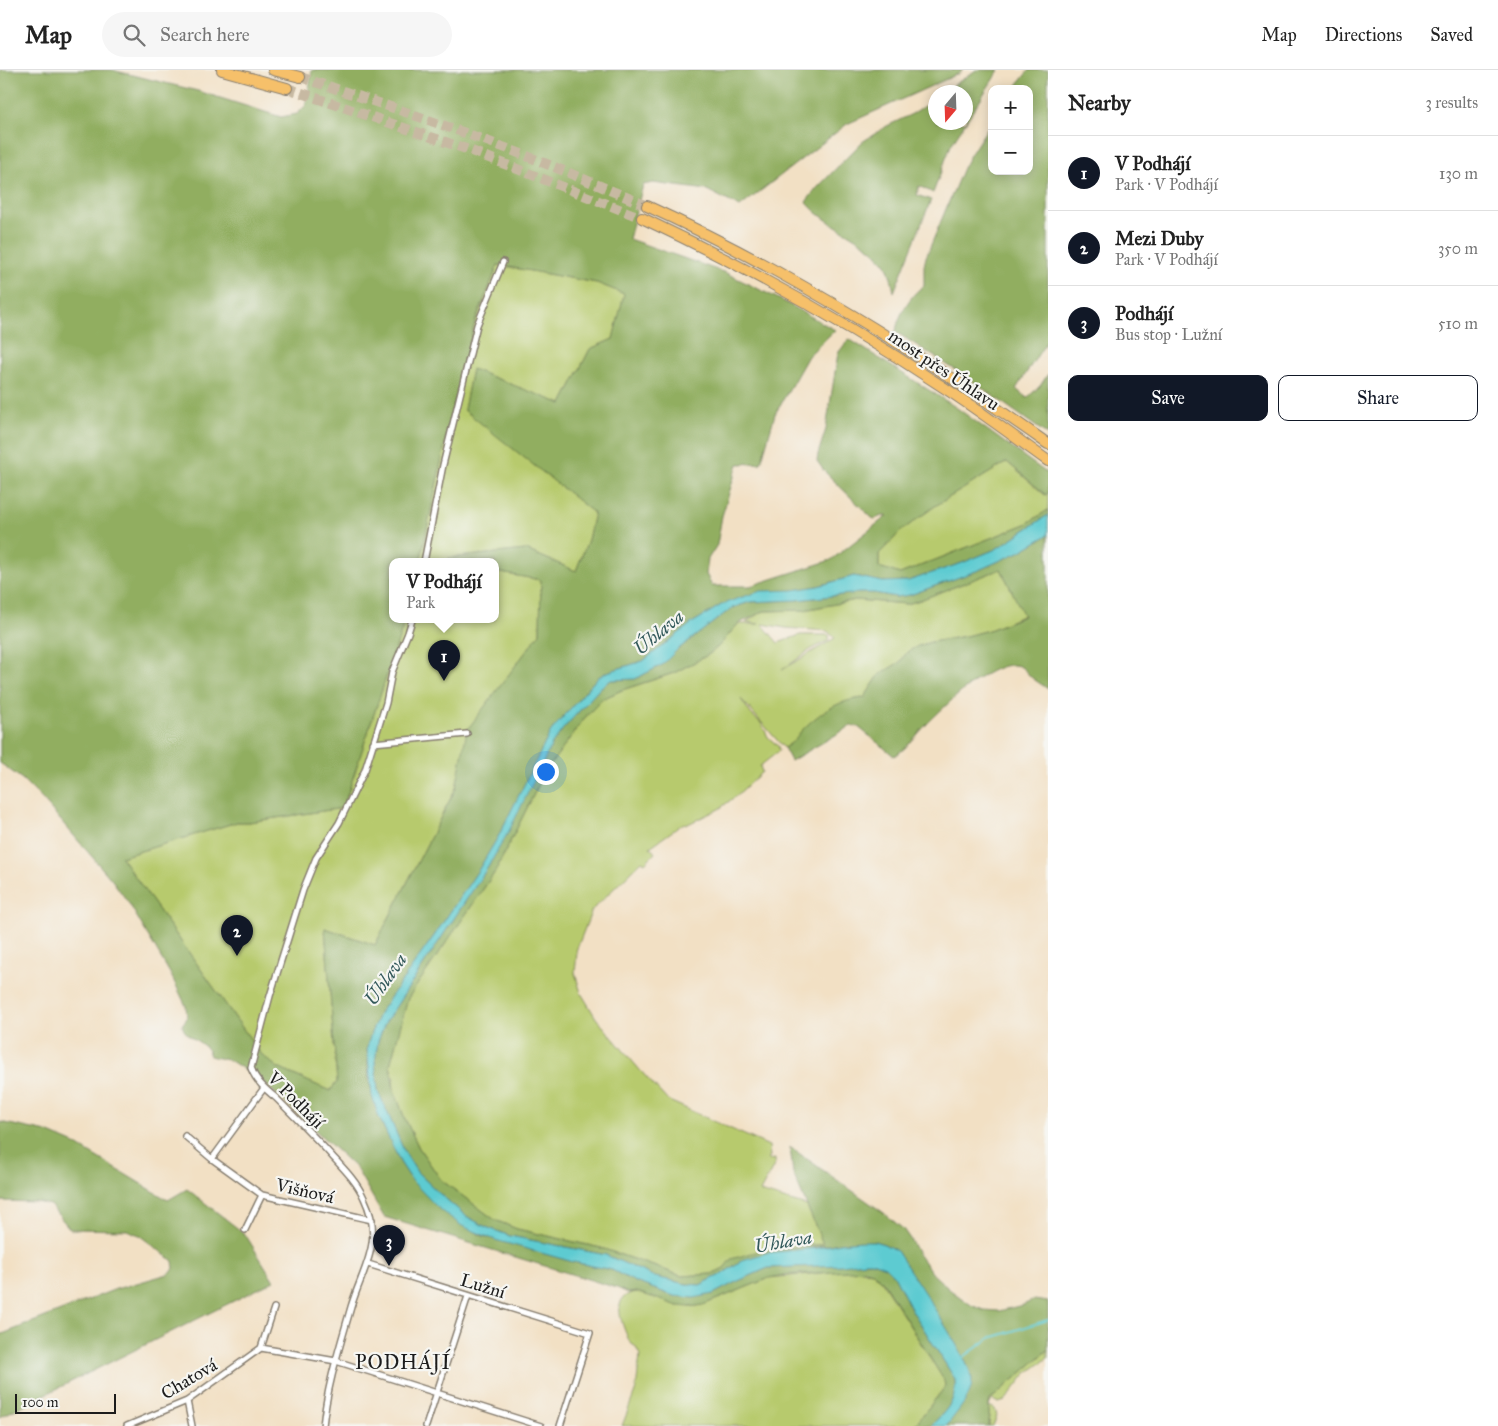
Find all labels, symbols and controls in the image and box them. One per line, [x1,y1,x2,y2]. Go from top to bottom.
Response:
search box [102,12,452,57]
text: Map [25,20,72,50]
icon: search [120,21,148,49]
text: Search here [160,23,250,46]
text: Map [1261,24,1297,46]
text: Directions [1325,24,1402,46]
text: Saved [1430,24,1473,46]
north arrow [928,85,973,130]
map controls [988,85,1033,175]
button: + [988,85,1033,130]
text: Nearby [1068,90,1131,116]
text: 3 results [1425,93,1478,112]
button: − [988,130,1033,175]
text: V Podhájí [1115,152,1190,175]
text: 1 [1081,164,1087,183]
text: 130 m [1439,164,1478,183]
text: Park · V Podhájí [1115,175,1218,194]
text: Mezi Duby [1115,227,1203,250]
text: 2 [1080,239,1088,258]
text: 350 m [1438,239,1478,258]
text: Park · V Podhájí [1115,250,1218,269]
text: Podhájí [1115,302,1173,325]
text: 3 [1081,314,1087,333]
text: 510 m [1438,314,1478,333]
street label: most přes Úhlavu [884,323,1005,416]
text: Bus stop · Lužní [1115,325,1222,344]
button: Save [1068,375,1268,421]
button: Share [1278,375,1478,421]
popup [389,558,499,623]
text: V Podhájí [406,570,482,593]
text: Park [406,593,435,612]
water label: Úhlava [628,604,688,660]
pin: 1 [428,640,460,681]
your location [533,759,559,785]
pin: 2 [221,915,253,956]
water label: Úhlava [358,948,412,1010]
street label: V Podhájí [262,1066,330,1134]
street label: Višňová [273,1173,337,1208]
water label: Úhlava [752,1224,814,1258]
pin: 3 [373,1225,405,1266]
street label: Lužní [458,1269,509,1304]
district label: PODHÁJÍ [355,1348,451,1375]
street label: Chatová [157,1354,221,1404]
scale bar [15,1391,116,1414]
text: 100 m [22,1394,59,1411]

